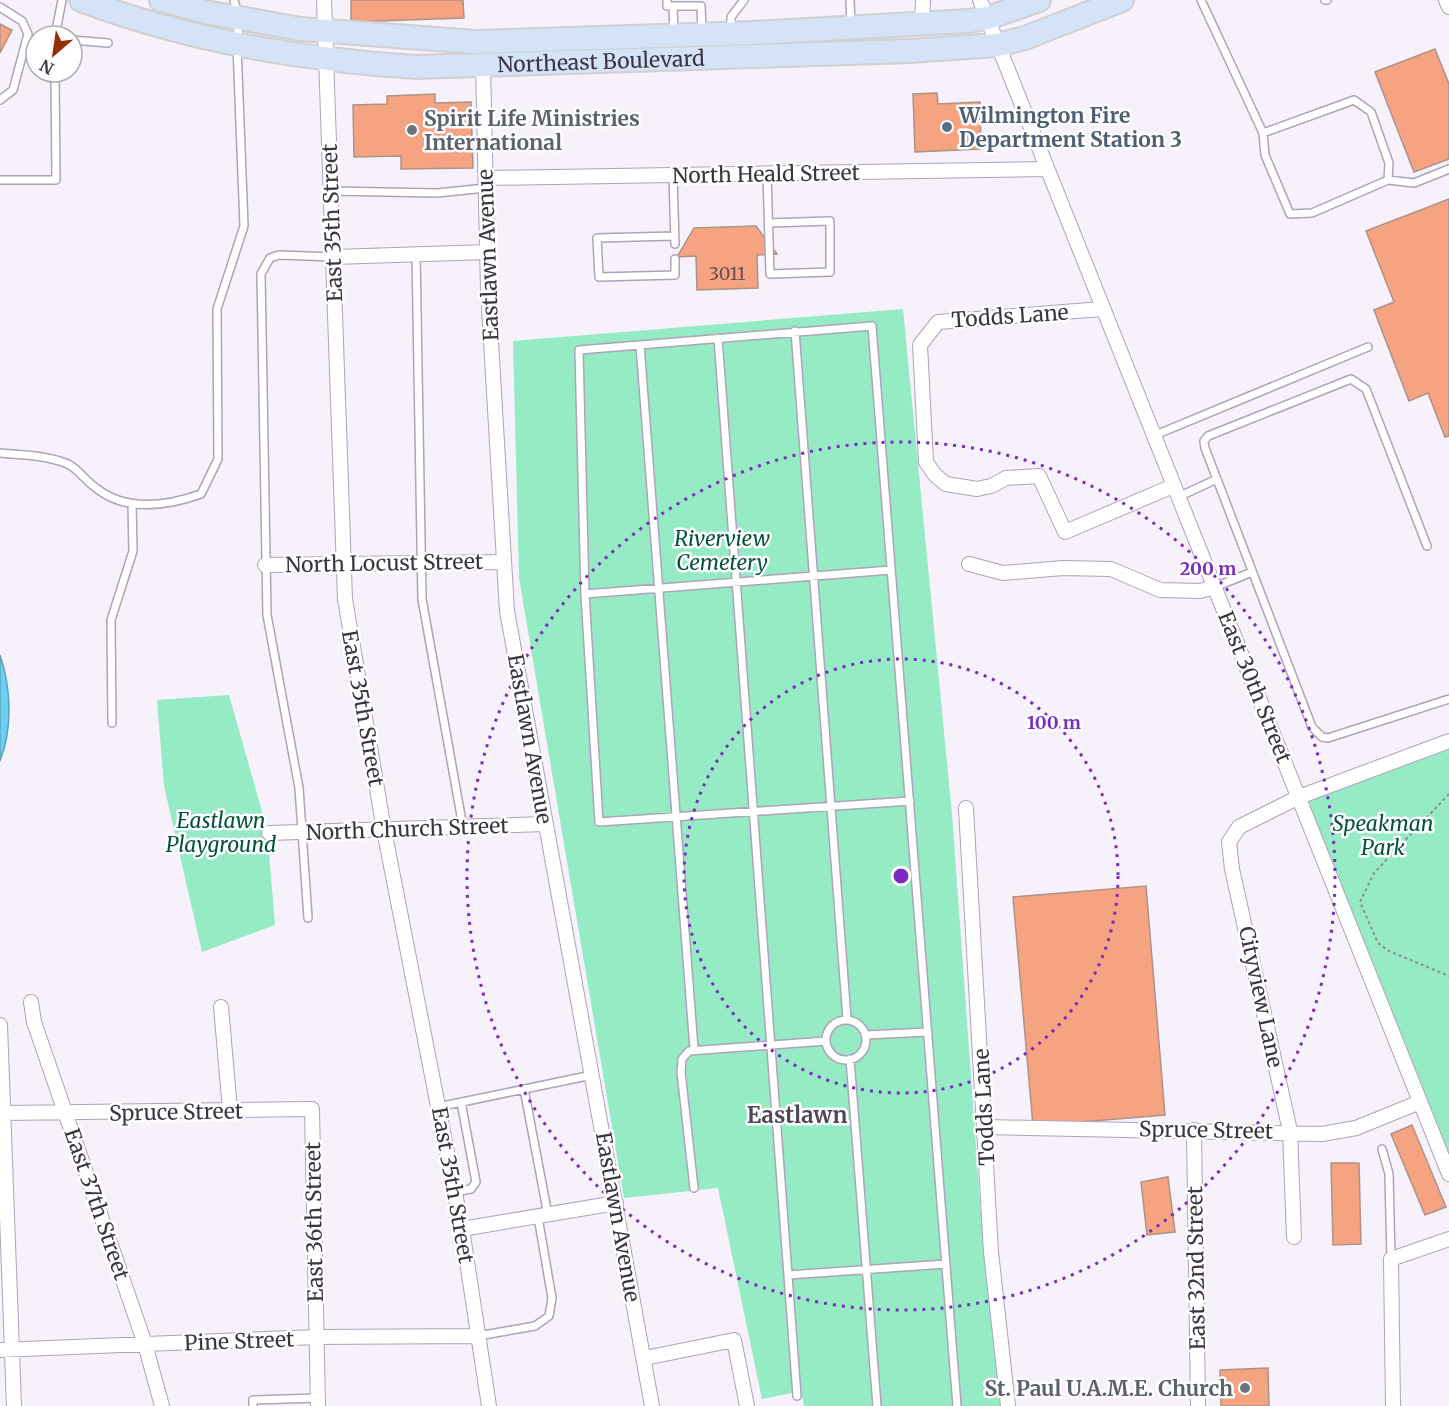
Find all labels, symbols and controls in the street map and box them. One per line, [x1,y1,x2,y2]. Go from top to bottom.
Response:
north arrow [24,24,84,84]
street label: Northeast Boulevard [497,44,705,78]
text: N [36,55,57,79]
place label: Wilmington Fire Department Station 3 [958,102,1182,153]
place label: Spirit Life Ministries International [424,105,640,156]
marker: Wilmington Fire Department Station 3 [940,120,954,134]
marker: Spirit Life Ministries International [405,123,419,137]
street label: East 35th Street [316,143,348,303]
street label: North Heald Street [672,159,860,189]
street label: Eastlawn Avenue [472,168,504,342]
house number: 3011 [709,262,745,285]
street label: Todds Lane [951,298,1069,334]
park label: Riverview Cemetery [674,525,770,576]
street label: North Locust Street [285,548,483,578]
text: 200 m [1180,557,1236,580]
street label: East 30th Street [1212,607,1298,767]
street label: East 35th Street [336,628,390,788]
street label: Eastlawn Avenue [502,652,558,826]
text: 100 m [1027,711,1081,734]
park label: Eastlawn Playground [166,807,276,858]
park label: Speakman Park [1332,810,1434,861]
street label: North Church Street [305,812,509,846]
centre of rings [891,866,911,886]
street label: Cityview Lane [1233,924,1289,1070]
street label: Todds Lane [967,1048,1001,1166]
street label: Spruce Street [109,1097,243,1127]
district label: Eastlawn [747,1101,847,1129]
street label: East 35th Street [426,1105,480,1265]
street label: Spruce Street [1139,1115,1273,1145]
street label: East 37th Street [58,1125,136,1283]
street label: Eastlawn Avenue [590,1130,646,1304]
street label: East 36th Street [299,1142,329,1302]
street label: East 32nd Street [1181,1186,1211,1350]
street label: Pine Street [183,1326,295,1356]
place label: St. Paul U.A.M.E. Church [984,1375,1233,1402]
marker: St. Paul U.A.M.E. Church [1238,1381,1252,1395]

